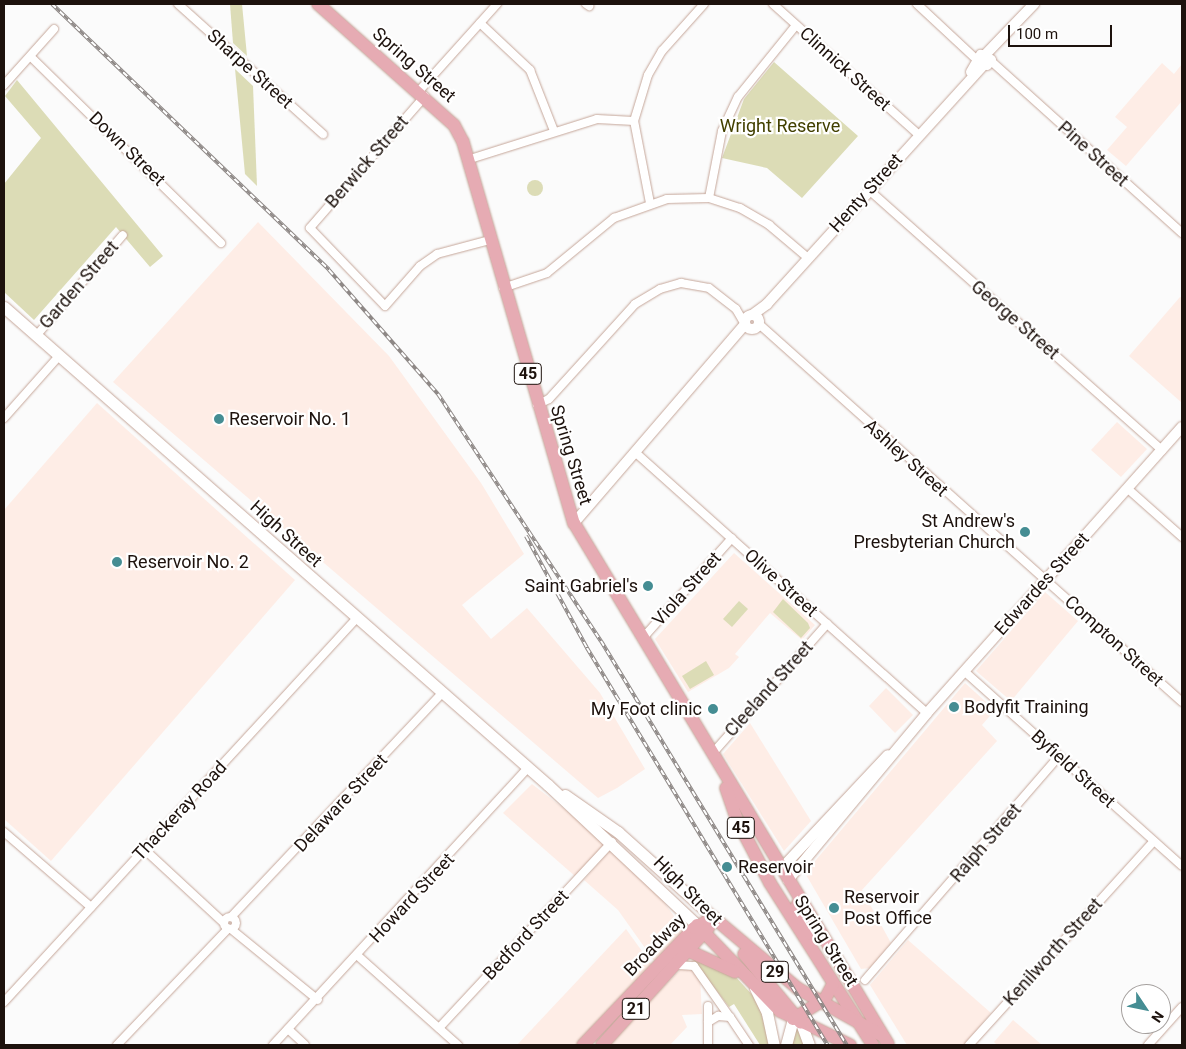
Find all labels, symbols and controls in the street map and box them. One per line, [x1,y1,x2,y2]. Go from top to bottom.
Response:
scale bar [1011,15,1115,47]
street label: Clinnick Street [795,22,895,116]
street label: Spring Street [368,23,460,107]
street label: Sharpe Street [203,25,297,113]
text: 100 m [1016,25,1058,43]
street label: Down Street [84,107,170,191]
street label: Berwick Street [321,111,413,213]
park label: Wright Reserve [720,115,840,137]
street label: Pine Street [1053,117,1133,191]
street label: Henty Street [825,149,907,237]
street label: Garden Street [35,237,123,333]
street label: George Street [967,276,1063,364]
road number: 45 [513,360,543,388]
street label: Spring Street [546,402,596,508]
place label: Reservoir No. 1 [229,408,351,430]
marker: Reservoir No. 1 [213,413,225,425]
street label: Ashley Street [860,415,952,501]
street label: High Street [246,496,326,572]
place label: St Andrew's Presbyterian Church [853,511,1015,554]
marker: St Andrew's Presbyterian Church [1019,526,1031,538]
street label: Edwardes Street [990,528,1094,640]
street label: Olive Street [740,544,822,622]
street label: Viola Street [648,548,726,630]
place label: Reservoir No. 2 [127,551,249,573]
marker: Reservoir No. 2 [111,556,123,568]
place label: Saint Gabriel's [525,575,638,597]
marker: Saint Gabriel's [642,580,654,592]
street label: Compton Street [1060,591,1168,691]
street label: Cleeland Street [720,637,818,741]
place label: Bodyfit Training [964,696,1089,718]
place label: My Foot clinic [591,698,702,720]
marker: Bodyfit Training [948,701,960,713]
marker: My Foot clinic [706,702,720,716]
street label: Byfield Street [1026,726,1120,812]
street label: Delaware Street [290,749,392,857]
street label: Thackeray Road [128,757,232,865]
street label: Ralph Street [946,799,1026,887]
road number: 45 [726,814,756,841]
street label: Howard Street [365,849,459,947]
street label: High Street [649,852,727,930]
place label: Reservoir [738,856,813,878]
marker: Reservoir [720,860,734,874]
street label: Bedford Street [479,885,573,985]
place label: Reservoir Post Office [844,887,932,930]
street label: Spring Street [789,891,863,991]
street label: Kenilworth Street [999,894,1107,1010]
marker: Reservoir Post Office [828,902,840,914]
street label: Broadway [620,909,690,981]
road number: 29 [760,959,790,986]
north arrow [1121,984,1171,1034]
road number: 21 [621,996,651,1022]
text: N [1148,1008,1167,1025]

